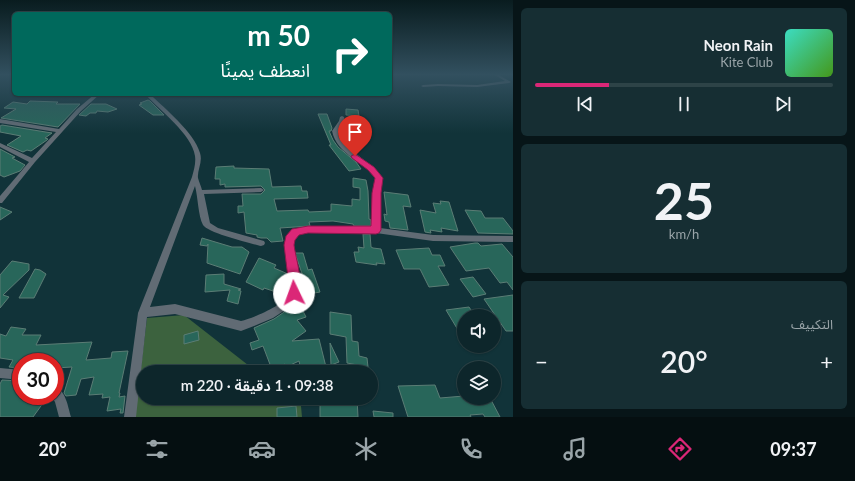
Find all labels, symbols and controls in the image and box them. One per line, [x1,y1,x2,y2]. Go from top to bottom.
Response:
text: 50 m [247,18,310,52]
icon: right [324,28,376,80]
text: Neon Rain [704,36,773,54]
text: Kite Club [720,54,773,70]
text: انعطف يمينًا [220,59,310,81]
icon: previous [574,93,596,115]
icon: pause [673,93,695,115]
icon: next [772,93,794,115]
pin [338,115,372,156]
icon: arrive [344,121,366,143]
text: 25 [654,169,714,231]
text: km/h [669,226,699,242]
position arrow [273,272,315,314]
map controls [457,309,501,405]
button: sound [457,309,501,353]
text: التكييف [791,316,833,332]
text: 20° [660,343,708,379]
text: − [535,348,548,375]
text: + [820,348,833,375]
speed limit sign: 30 [12,353,64,405]
button: layers [457,361,501,405]
text: 09:38 · 1 دقيقة · 220 m [181,376,333,394]
icon: filters [143,435,171,463]
icon: car [248,435,276,463]
icon: climate [352,435,380,463]
icon: phone [457,435,485,463]
icon: music [561,435,589,463]
icon: directions [666,435,694,463]
text: 20° [38,438,67,460]
text: 09:37 [770,438,817,460]

